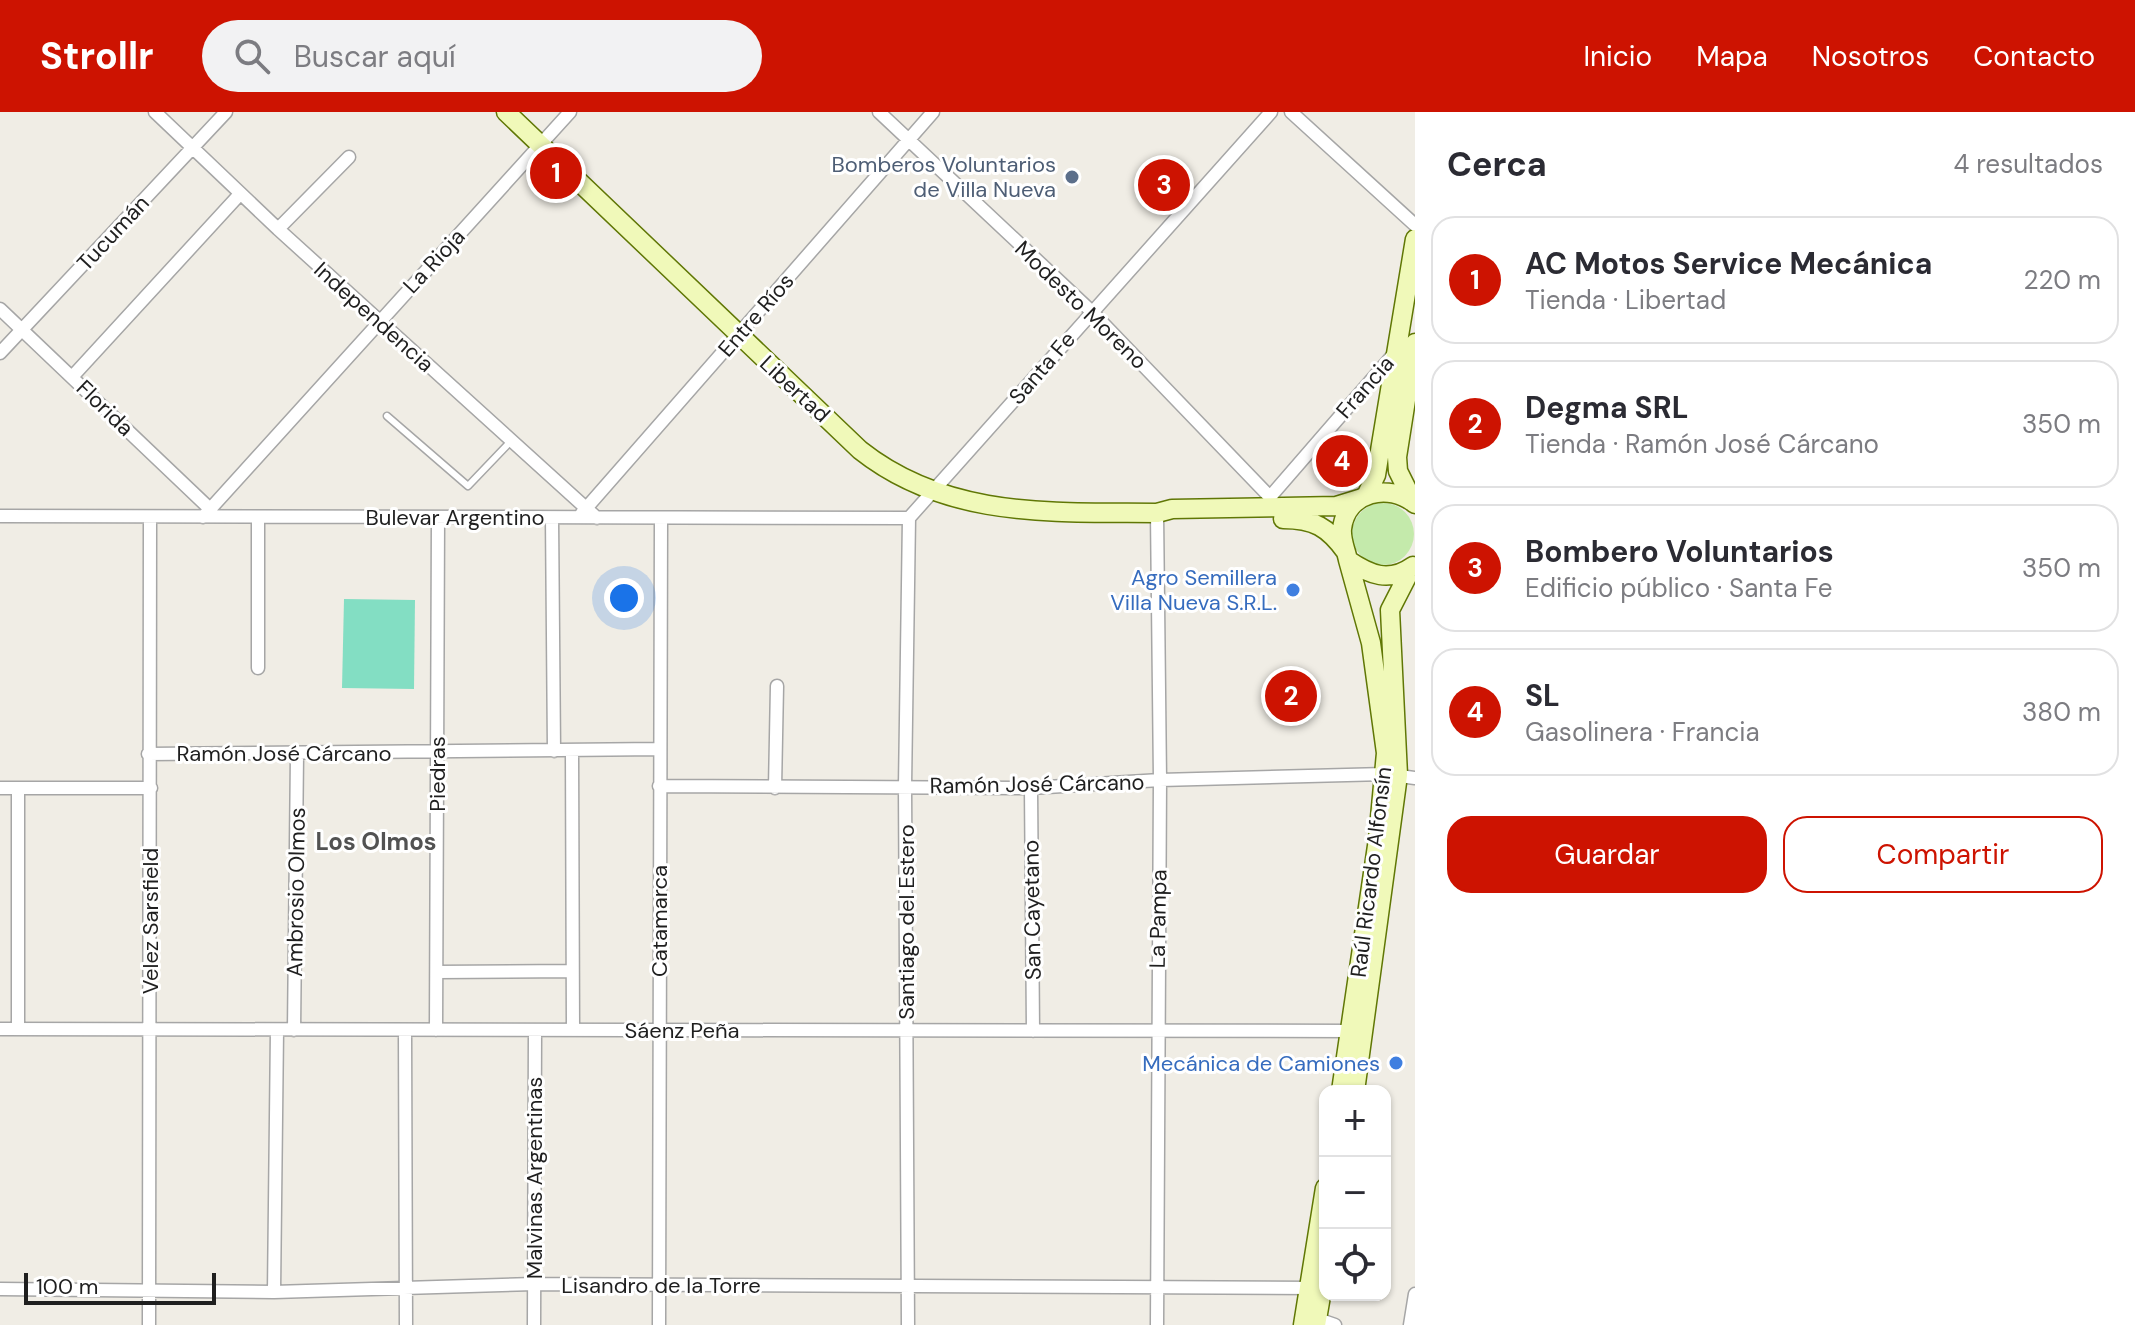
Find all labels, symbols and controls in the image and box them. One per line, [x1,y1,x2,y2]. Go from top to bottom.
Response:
search box [202,20,762,92]
text: Strollr [40,31,154,81]
icon: search [230,34,274,78]
text: Buscar aquí [294,37,456,76]
text: Inicio [1583,38,1652,75]
text: Mapa [1696,38,1768,75]
text: Nosotros [1812,38,1929,75]
text: Contacto [1973,38,2095,75]
text: Cerca [1447,142,1547,187]
pin: 1 [530,143,582,203]
text: 4 resultados [1954,147,2103,181]
place label: Bomberos Voluntarios de Villa Nueva [832,150,1056,204]
pin: 3 [1138,155,1190,215]
marker: Bomberos Voluntarios de Villa Nueva [1063,168,1081,186]
street label: Tucumán [71,189,155,277]
street label: La Rioja [397,223,471,299]
street label: Modesto Moreno [1009,234,1153,376]
text: AC Motos Service Mecánica [1525,244,1932,283]
street label: Independencia [308,255,440,379]
text: 1 [1470,263,1480,297]
text: 220 m [2023,263,2101,297]
street label: Entre Ríos [712,267,800,363]
text: Tienda · Libertad [1525,283,1726,317]
street label: Santa Fe [1002,325,1082,411]
street label: Libertad [754,349,836,429]
street label: Francia [1330,349,1400,425]
street label: Florida [70,374,140,442]
text: Degma SRL [1525,388,1688,427]
text: 2 [1467,407,1483,441]
text: 350 m [2022,407,2101,441]
text: Tienda · Ramón José Cárcano [1525,427,1879,461]
pin: 4 [1316,431,1368,491]
street label: Bulevar Argentino [366,503,544,532]
text: Bombero Voluntarios [1525,532,1834,571]
text: 3 [1467,551,1483,585]
text: 350 m [2022,551,2101,585]
place label: Agro Semillera Villa Nueva S.R.L. [1110,563,1277,617]
text: Edificio público · Santa Fe [1525,571,1833,605]
your location [604,578,644,618]
marker: Agro Semillera Villa Nueva S.R.L. [1284,581,1302,599]
pin: 2 [1265,666,1317,726]
text: SL [1525,676,1560,715]
text: 4 [1467,695,1483,729]
text: 380 m [2022,695,2101,729]
text: Gasolinera · Francia [1525,715,1760,749]
street label: Piedras [423,736,452,812]
street label: Ramón José Cárcano [176,739,392,768]
street label: Raúl Ricardo Alfonsín [1344,765,1398,979]
street label: Ramón José Cárcano [929,768,1145,800]
street label: Ambrosio Olmos [280,807,312,977]
button: Guardar [1447,816,1767,893]
button: Compartir [1783,816,2103,893]
street label: Santiago del Estero [892,824,921,1020]
district label: Los Olmos [315,826,437,857]
street label: San Cayetano [1016,840,1048,980]
street label: Velez Sarsfield [136,848,165,994]
street label: Catamarca [645,865,674,977]
street label: La Pampa [1143,869,1173,969]
street label: Sáenz Peña [625,1016,740,1045]
place label: Mecánica de Camiones [1142,1049,1380,1078]
marker: Mecánica de Camiones [1387,1054,1405,1072]
street label: Malvinas Argentinas [520,1077,549,1279]
map controls [1319,1085,1391,1301]
button: + [1319,1085,1391,1157]
button: − [1319,1157,1391,1229]
button: locate [1319,1229,1391,1301]
scale bar [24,1269,216,1305]
street label: Lisandro de la Torre [561,1271,761,1300]
text: 100 m [36,1272,98,1301]

